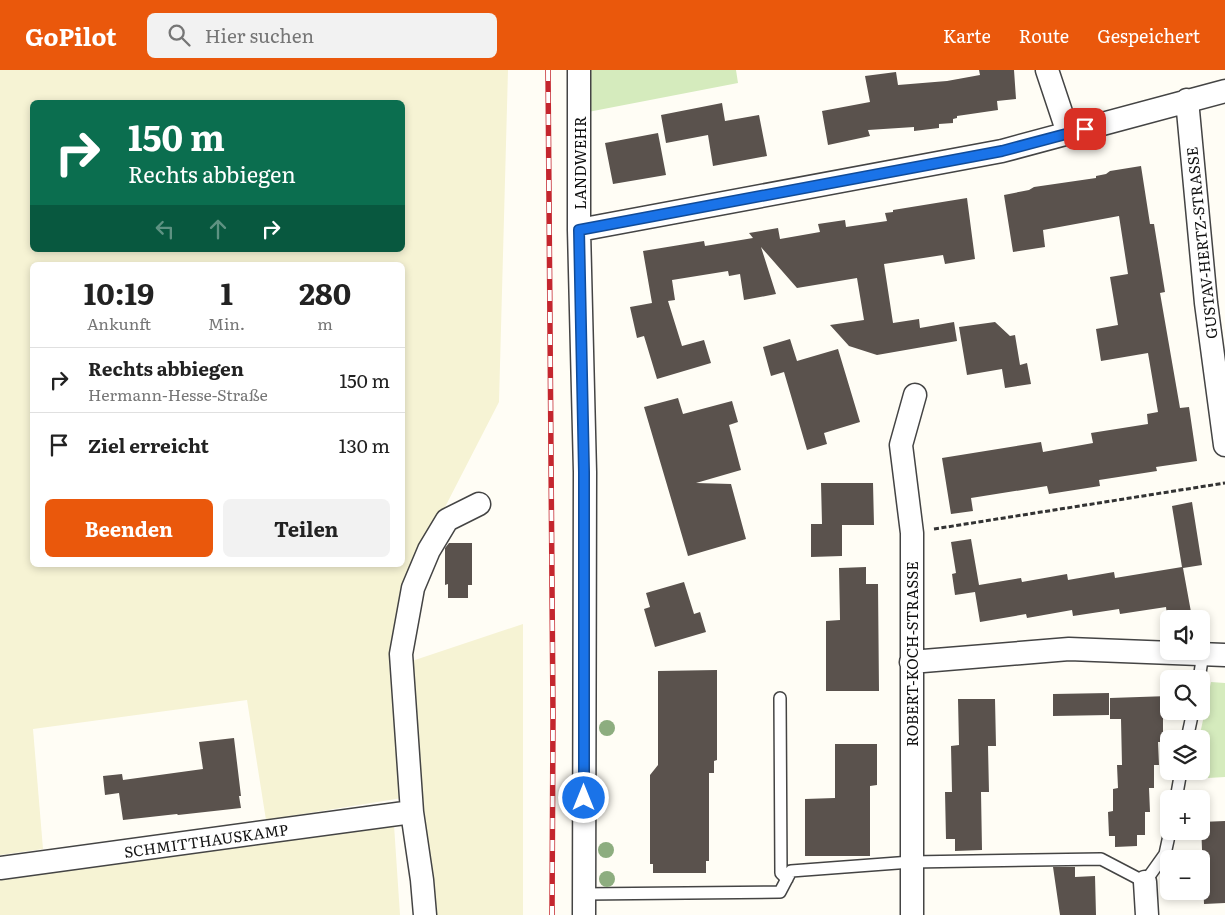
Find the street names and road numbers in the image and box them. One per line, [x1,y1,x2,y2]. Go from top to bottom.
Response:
street label: LANDWEHR [568,116,591,210]
street label: GUSTAV-HERTZ-STRASSE [1179,146,1223,340]
street label: ROBERT-KOCH-STRASSE [900,561,923,747]
street label: SCHMITTHAUSKAMP [123,817,289,863]

